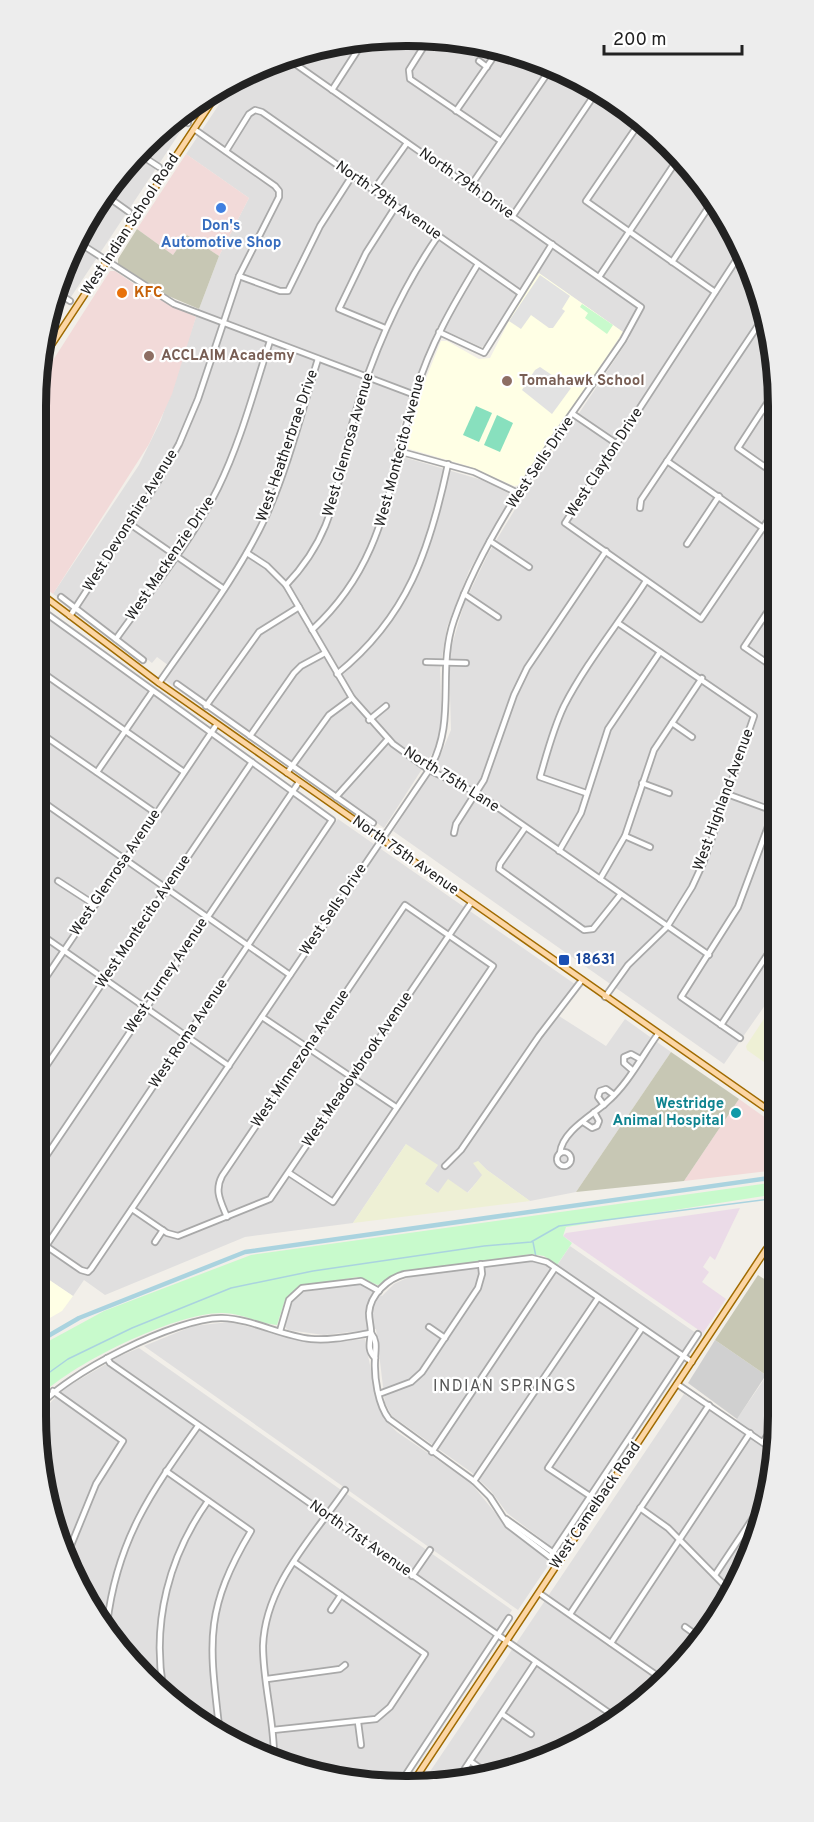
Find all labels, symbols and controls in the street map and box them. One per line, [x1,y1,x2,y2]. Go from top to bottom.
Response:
scale bar [604,18,742,56]
text: 200 m [613,29,666,52]
street label: North 79th Drive [415,144,517,224]
street label: West Indian School Road [78,150,184,300]
street label: North 79th Avenue [331,157,445,245]
marker: Don's Automotive Shop [214,201,228,215]
place label: Don's Automotive Shop [161,217,281,253]
place label: KFC [134,284,163,303]
marker: KFC [115,286,129,300]
place label: ACCLAIM Academy [161,347,295,366]
marker: ACCLAIM Academy [142,349,156,363]
street label: West Heatherbrae Drive [253,367,323,525]
street label: West Glenrosa Avenue [319,371,379,519]
place label: Tomahawk School [519,372,645,391]
street label: West Montecito Avenue [372,373,430,529]
marker: Tomahawk School [500,374,514,388]
street label: West Clayton Drive [562,404,648,522]
street label: West Sells Drive [503,413,579,513]
street label: West Devonshire Avenue [79,446,183,596]
street label: West Mackenzie Drive [122,493,220,625]
street label: West Highland Avenue [689,726,759,874]
street label: North 75th Lane [400,743,502,817]
street label: West Glenrosa Avenue [66,806,166,940]
street label: North 75th Avenue [348,812,462,900]
street label: West Montecito Avenue [92,852,196,992]
street label: West Sells Drive [296,860,372,960]
street label: West Turney Avenue [121,914,213,1038]
place label: 18631 [576,951,616,970]
marker: 18631 [557,953,571,967]
street label: West Roma Avenue [145,976,233,1092]
street label: West Minnezona Avenue [248,986,354,1132]
street label: West Meadowbrook Avenue [299,989,417,1151]
place label: Westridge Animal Hospital [612,1095,724,1131]
marker: Westridge Animal Hospital [729,1106,743,1120]
district label: INDIAN SPRINGS [433,1377,577,1397]
street label: West Camelback Road [546,1439,646,1573]
street label: North 71st Avenue [305,1497,415,1581]

